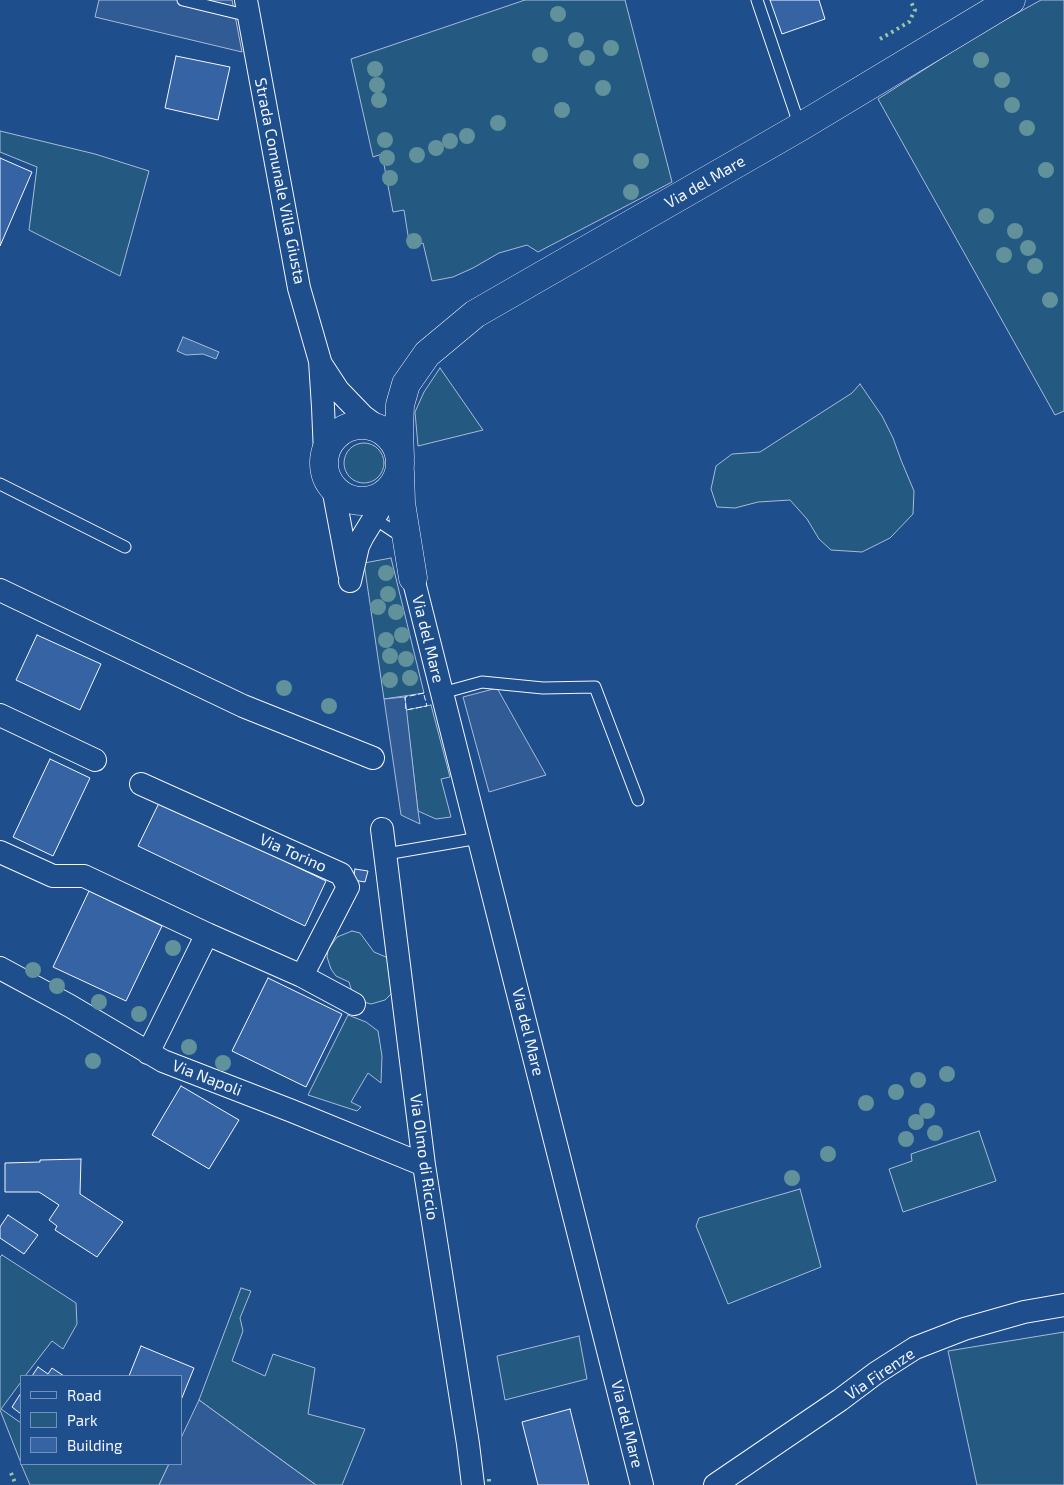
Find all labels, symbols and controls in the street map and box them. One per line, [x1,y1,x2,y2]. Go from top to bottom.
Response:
street label: Strada Comunale Villa Giusta [251,76,309,286]
street label: Via del Mare [661,151,749,213]
street label: Via del Mare [408,593,448,685]
street label: Via Torino [256,830,330,876]
street label: Via del Mare [508,986,548,1078]
street label: Via Napoli [169,1056,245,1100]
street label: Via Olmo di Riccio [406,1093,442,1221]
street label: Via Firenze [842,1344,918,1404]
legend [20,1375,182,1465]
street label: Via del Mare [607,1378,647,1470]
text: Road [67,1386,102,1404]
text: Park [67,1411,98,1429]
text: Building [67,1436,122,1454]

